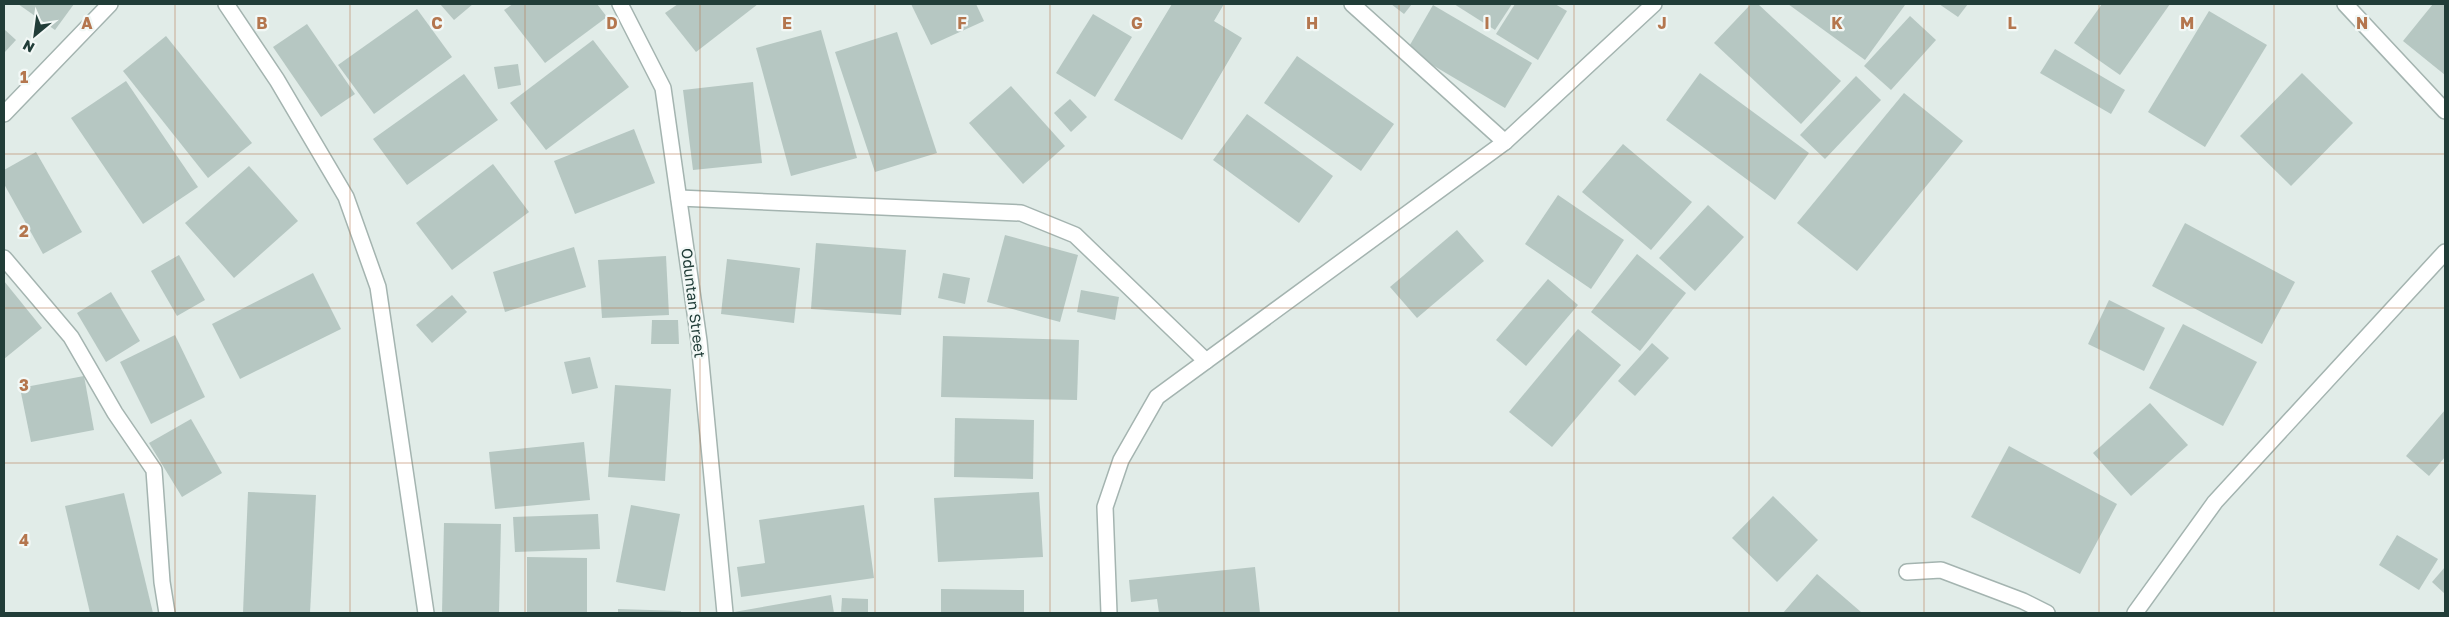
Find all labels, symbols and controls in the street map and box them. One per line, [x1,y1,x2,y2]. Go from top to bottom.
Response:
north arrow [10,10,60,60]
text: A [81,13,93,33]
text: B [256,13,268,33]
text: C [431,13,443,33]
text: D [606,13,618,33]
text: E [782,13,792,33]
text: F [957,13,967,33]
text: G [1131,13,1143,33]
text: H [1306,13,1318,33]
text: I [1484,13,1490,33]
text: J [1657,13,1667,33]
text: K [1831,13,1843,33]
text: L [2007,13,2017,33]
text: M [2180,13,2194,33]
text: N [2356,13,2368,33]
text: N [20,37,37,57]
text: 1 [20,67,28,87]
text: 2 [19,221,29,241]
street label: Oduntan Street [678,247,710,359]
text: 3 [19,375,29,395]
text: 4 [19,530,29,550]

